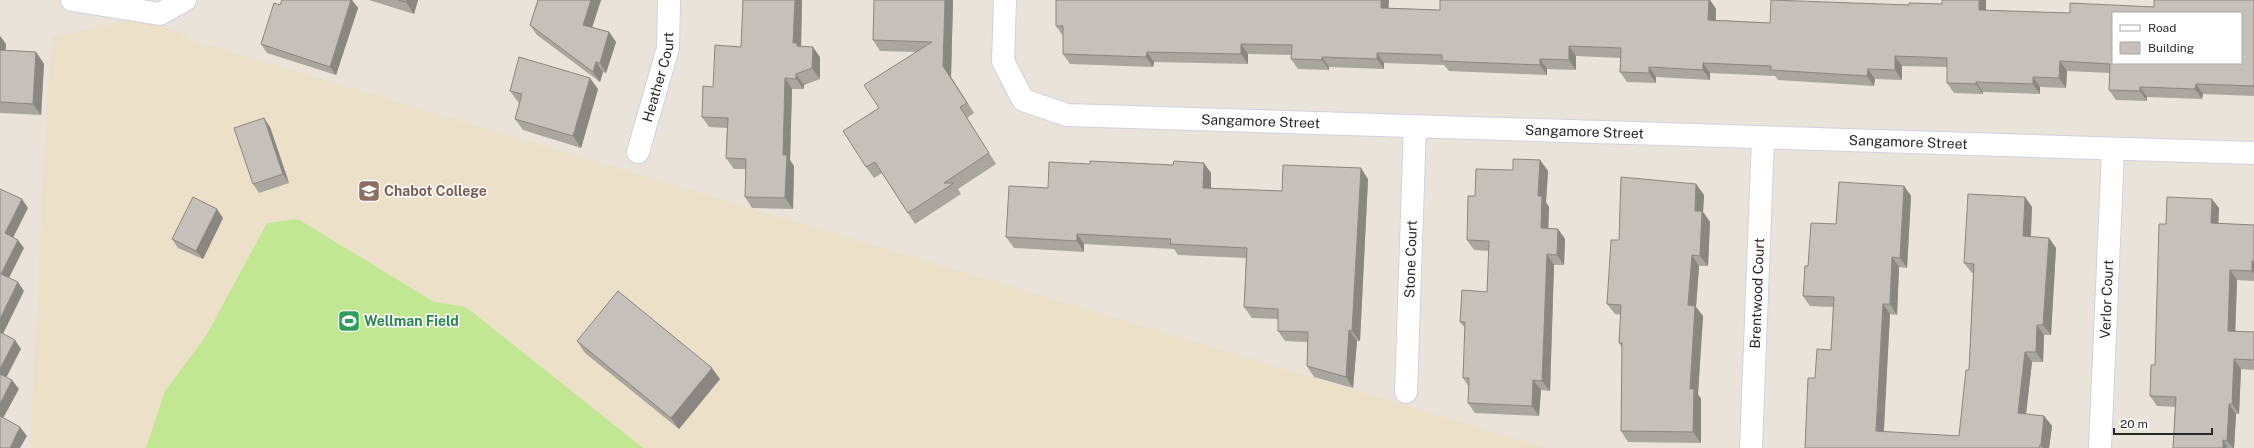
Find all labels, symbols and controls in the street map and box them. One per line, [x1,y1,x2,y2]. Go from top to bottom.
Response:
legend [2112,12,2242,64]
text: Road [2148,21,2176,35]
street label: Heather Court [639,32,676,124]
text: Building [2148,41,2194,55]
street label: Sangamore Street [1201,111,1320,131]
street label: Sangamore Street [1525,122,1644,141]
street label: Sangamore Street [1848,132,1968,152]
school or university icon: Chabot College [356,178,382,204]
place label: Chabot College [384,183,487,199]
street label: Stone Court [1401,220,1420,298]
street label: Brentwood Court [1747,237,1767,349]
street label: Verlor Court [2097,259,2116,339]
sports icon: Wellman Field [336,308,362,334]
place label: Wellman Field [364,313,459,329]
scale bar [2114,410,2212,436]
text: 20 m [2120,417,2148,431]

